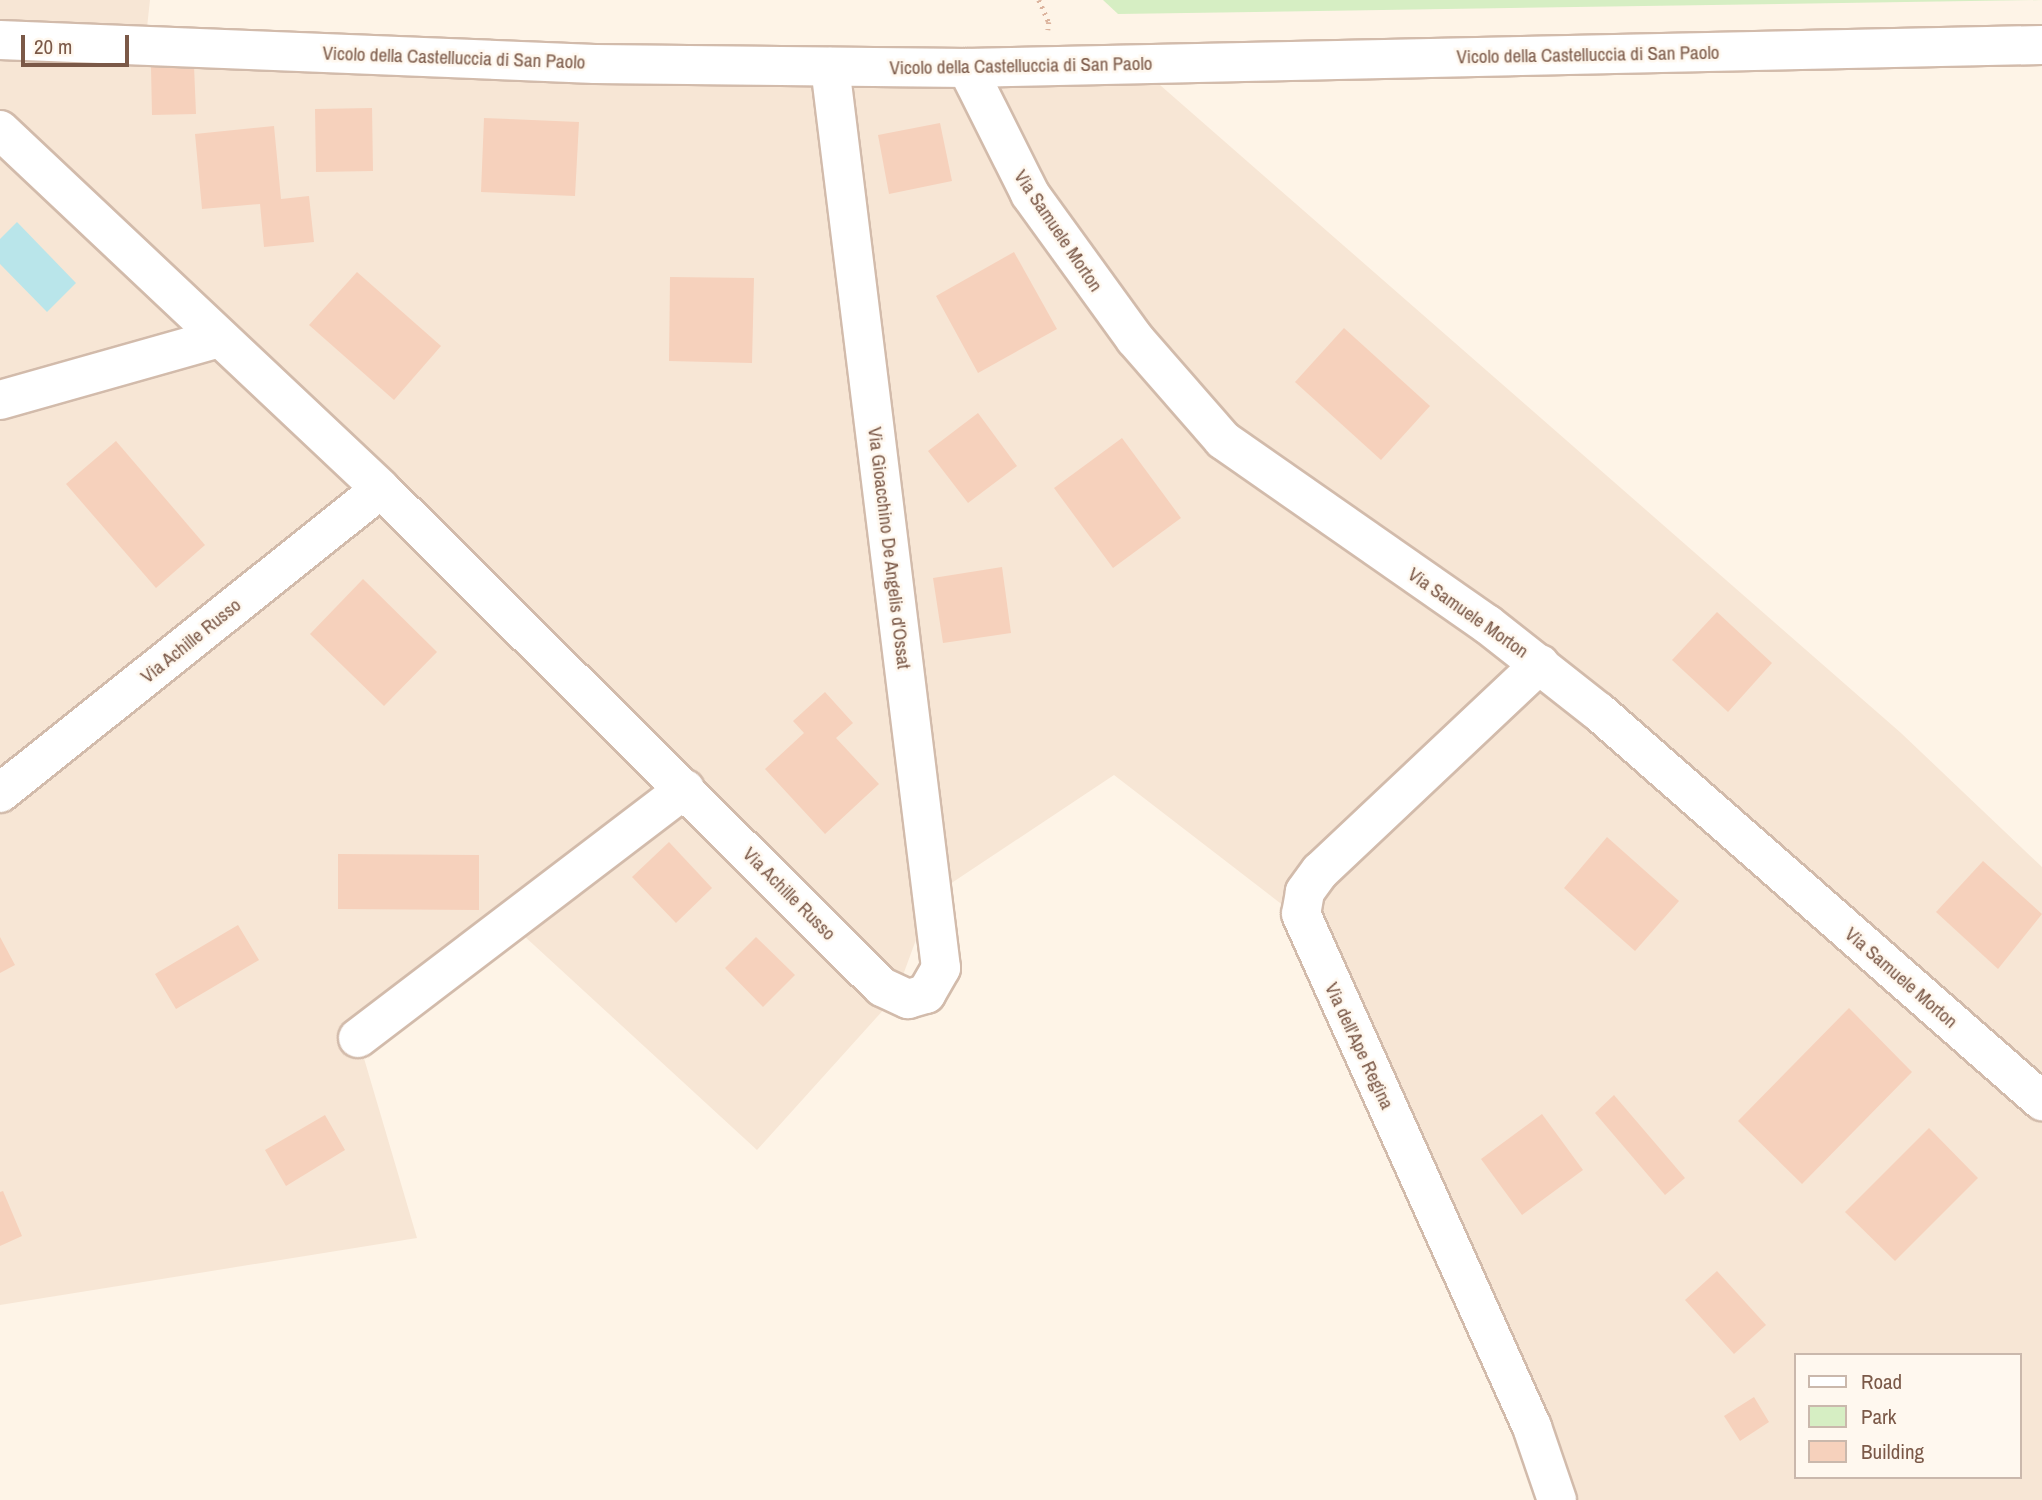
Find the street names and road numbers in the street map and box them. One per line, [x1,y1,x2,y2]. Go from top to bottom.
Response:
street label: Vicolo della Castelluccia di San Paolo [1456,41,1720,69]
street label: Vicolo della Castelluccia di San Paolo [322,42,586,74]
street label: Vicolo della Castelluccia di San Paolo [889,52,1153,80]
street label: Via Samuele Morton [1009,166,1107,296]
street label: Via Gioacchino De Angelis d'Ossat [863,425,915,671]
street label: Via Samuele Morton [1403,563,1533,663]
street label: Via Achille Russo [136,594,246,688]
street label: Via Achille Russo [738,843,840,945]
street label: Via Samuele Morton [1840,923,1962,1033]
street label: Via dell'Ape Regina [1320,979,1398,1113]

